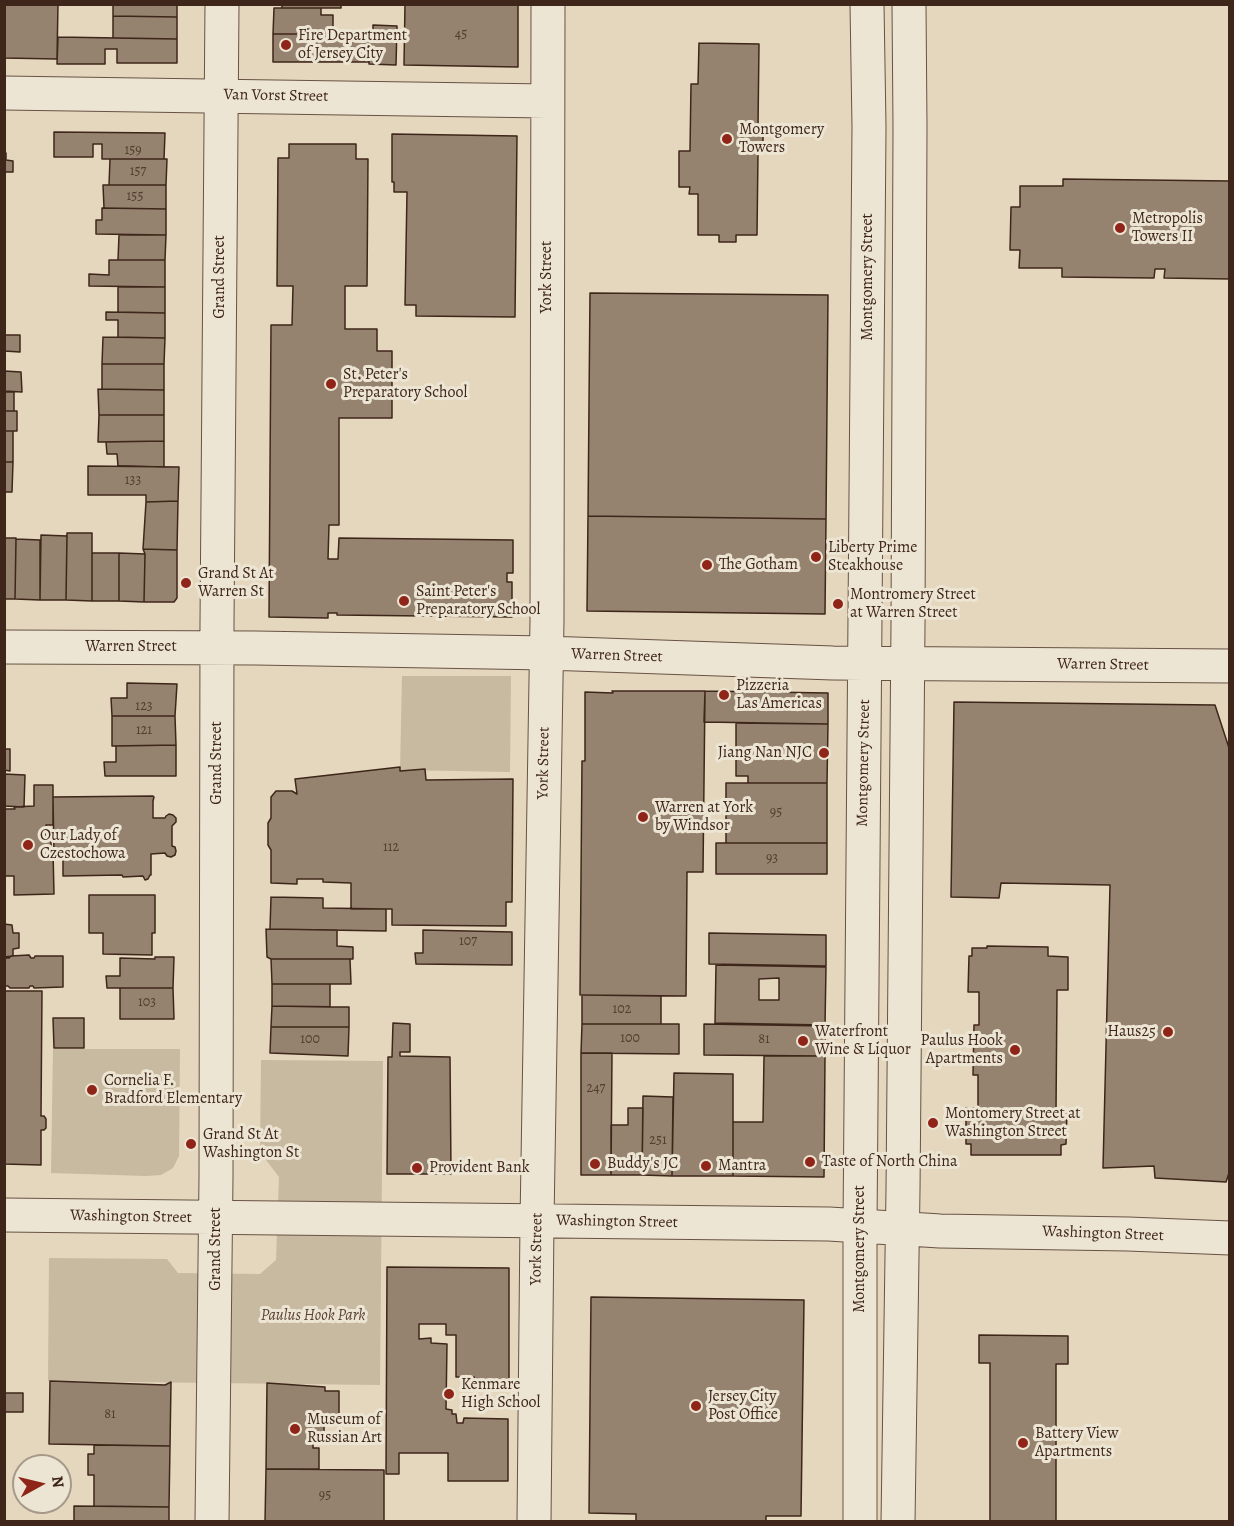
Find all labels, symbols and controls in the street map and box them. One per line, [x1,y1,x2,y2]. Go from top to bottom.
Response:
place label: Fire Department of Jersey City [298,26,407,64]
house number: 45 [455,27,467,43]
marker: Fire Department of Jersey City [279,38,293,52]
street label: Van Vorst Street [223,85,329,107]
place label: Montgomery Towers [739,120,824,158]
marker: Montgomery Towers [720,132,734,146]
house number: 159 [124,143,142,159]
house number: 157 [130,164,146,180]
house number: 155 [127,189,143,205]
place label: Metropolis Towers II [1132,209,1203,247]
street label: Montgomery Street [858,213,878,341]
marker: Metropolis Towers II [1113,221,1127,235]
street label: Grand Street [210,235,230,319]
street label: York Street [537,241,557,313]
place label: St. Peter's Preparatory School [343,365,467,403]
marker: St. Peter's Preparatory School [324,377,338,391]
house number: 133 [125,473,141,489]
place label: Liberty Prime Steakhouse [828,538,917,576]
marker: Liberty Prime Steakhouse [809,550,823,564]
place label: The Gotham [719,555,798,575]
marker: The Gotham [700,558,714,572]
place label: Grand St At Warren St [198,564,274,602]
marker: Grand St At Warren St [179,576,193,590]
place label: Saint Peter's Preparatory School [416,582,540,620]
place label: Montromery Street at Warren Street [850,585,976,623]
marker: Saint Peter's Preparatory School [397,594,411,608]
marker: Montromery Street at Warren Street [831,597,845,611]
street label: Warren Street [85,637,177,657]
street label: Warren Street [571,645,663,667]
street label: Warren Street [1057,655,1149,675]
place label: Pizzeria Las Americas [736,676,822,714]
marker: Pizzeria Las Americas [717,688,731,702]
house number: 123 [135,699,153,715]
street label: Montgomery Street [853,699,875,827]
street label: Grand Street [207,721,227,805]
house number: 121 [136,723,152,739]
street label: York Street [534,727,554,799]
place label: Jiang Nan NJC [718,743,812,763]
marker: Jiang Nan NJC [817,746,831,760]
place label: Warren at York by Windsor [655,798,753,836]
house number: 95 [770,805,782,821]
marker: Warren at York by Windsor [636,810,650,824]
place label: Our Lady of Czestochowa [40,826,125,864]
marker: Our Lady of Czestochowa [21,838,35,852]
house number: 112 [383,840,399,856]
house number: 93 [766,851,778,867]
house number: 107 [459,934,477,950]
house number: 103 [138,995,156,1011]
house number: 102 [613,1002,631,1018]
place label: Waterfront Wine & Liquor [815,1022,911,1060]
place label: Haus25 [1107,1022,1156,1042]
marker: Haus25 [1161,1025,1175,1039]
house number: 100 [620,1031,640,1047]
place label: Paulus Hook Apartments [921,1031,1003,1069]
house number: 100 [300,1032,320,1048]
house number: 81 [758,1032,770,1048]
marker: Waterfront Wine & Liquor [796,1034,810,1048]
marker: Paulus Hook Apartments [1008,1043,1022,1057]
place label: Cornelia F. Bradford Elementary [104,1071,242,1109]
house number: 247 [587,1081,605,1097]
marker: Cornelia F. Bradford Elementary [85,1083,99,1097]
place label: Montomery Street at Washington Street [945,1104,1081,1142]
marker: Montomery Street at Washington Street [926,1116,940,1130]
place label: Grand St At Washington St [203,1125,299,1163]
house number: 251 [649,1133,667,1149]
marker: Grand St At Washington St [184,1137,198,1151]
place label: Taste of North China [822,1152,957,1172]
place label: Buddy's JC [607,1154,678,1174]
marker: Taste of North China [803,1155,817,1169]
place label: Mantra [718,1156,766,1176]
marker: Buddy's JC [588,1157,602,1171]
place label: Provident Bank [429,1158,530,1178]
marker: Mantra [699,1159,713,1173]
marker: Provident Bank [410,1161,424,1175]
street label: Montgomery Street [850,1185,870,1313]
street label: Washington Street [70,1206,192,1228]
street label: Grand Street [206,1207,226,1291]
street label: Washington Street [556,1211,678,1233]
street label: York Street [527,1213,547,1285]
street label: Washington Street [1042,1222,1164,1246]
park label: Paulus Hook Park [261,1306,365,1326]
place label: Kenmare High School [461,1375,540,1413]
marker: Kenmare High School [442,1387,456,1401]
place label: Jersey City Post Office [708,1387,778,1425]
marker: Jersey City Post Office [689,1399,703,1413]
house number: 81 [104,1407,116,1423]
place label: Museum of Russian Art [307,1410,382,1448]
marker: Museum of Russian Art [288,1422,302,1436]
place label: Battery View Apartments [1035,1424,1118,1462]
marker: Battery View Apartments [1016,1436,1030,1450]
north arrow [12,1454,72,1514]
text: N [46,1474,70,1489]
house number: 95 [319,1488,331,1504]

